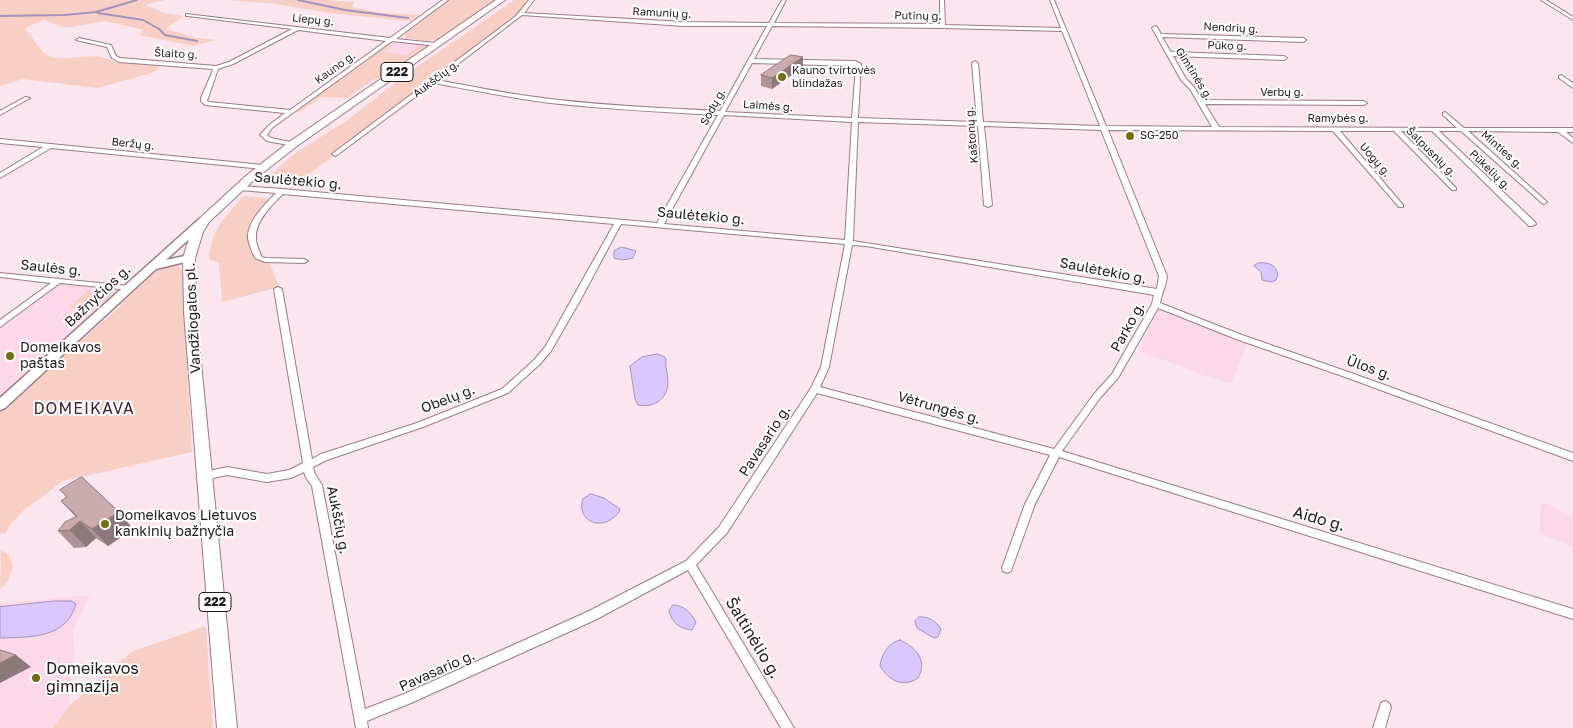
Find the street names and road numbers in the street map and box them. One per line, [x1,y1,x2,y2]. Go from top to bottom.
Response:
street label: Ramunių g. [632,5,692,21]
street label: Putinų g. [894,9,942,23]
street label: Liepų g. [292,11,334,29]
street label: Nendrių g. [1203,20,1259,36]
street label: Pūko g. [1207,39,1247,53]
street label: Gimtinės g. [1173,45,1215,103]
street label: Šlaito g. [154,46,198,62]
street label: Kauno g. [312,49,358,87]
street label: Aukščių g. [410,57,462,101]
road number: 222 [381,62,413,82]
street label: Sodų g. [698,86,728,128]
street label: Verbų g. [1260,86,1304,100]
street label: Laimės g. [742,98,794,114]
street label: Kaštonų g. [963,106,981,164]
street label: Ramybės g. [1307,112,1369,126]
street label: Šalpusnių g. [1403,124,1459,180]
street label: Minties g. [1478,128,1526,172]
street label: Beržų g. [111,135,155,153]
street label: Uogų g. [1357,140,1393,180]
street label: Pūkelių g. [1467,147,1513,193]
street label: Saulėtekio g. [253,169,343,193]
street label: Saulėtekio g. [656,204,746,228]
street label: Saulėtekio g. [1058,254,1148,288]
street label: Saulės g. [20,256,82,280]
street label: Bažnyčios g. [62,261,134,331]
street label: Vandžiogalos pl. [182,262,204,374]
street label: Parko g. [1107,299,1149,355]
street label: Ūlos g. [1344,352,1394,384]
street label: Obelų g. [419,381,477,417]
street label: Vėtrungės g. [896,388,982,428]
street label: Pavasario g. [736,402,794,480]
street label: Aukščių g. [323,485,353,555]
street label: Aido g. [1291,502,1347,536]
road number: 222 [199,592,231,612]
street label: Šaltinėlio g. [721,594,785,682]
street label: Pavasario g. [396,647,478,695]

